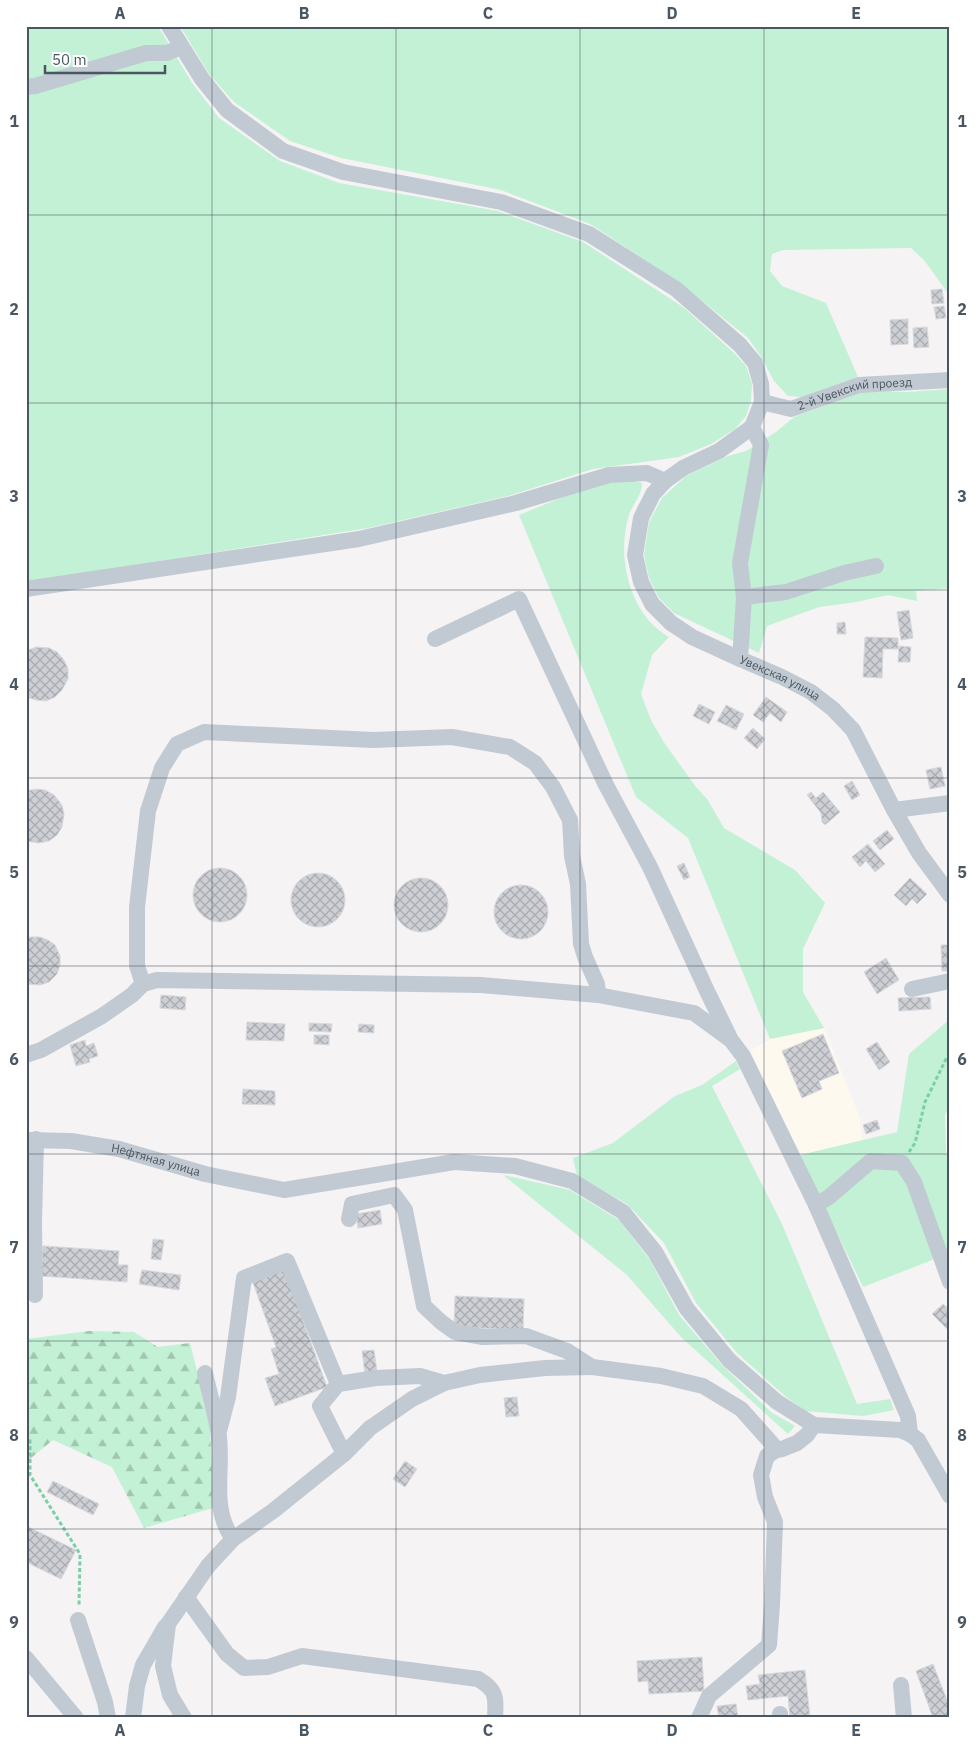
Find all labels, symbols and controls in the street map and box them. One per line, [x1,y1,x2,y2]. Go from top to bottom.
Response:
text: A [115,3,126,23]
text: B [299,3,310,23]
text: C [483,3,493,23]
text: D [666,3,678,23]
text: E [851,3,861,23]
scale bar [45,42,165,74]
text: 50 m [52,50,87,69]
text: 1 [9,111,19,131]
text: 1 [957,111,967,131]
text: 2 [9,299,19,319]
text: 2 [957,299,967,319]
street label: 2-й Увекский проезд [795,374,913,413]
text: 3 [9,486,19,506]
text: 3 [957,486,967,506]
street label: Увекская улица [737,652,824,704]
text: 4 [9,674,19,694]
text: 4 [957,674,967,694]
text: 5 [9,862,19,882]
text: 5 [957,862,967,882]
text: 6 [9,1049,19,1069]
text: 6 [957,1049,967,1069]
street label: Нефтяная улица [110,1140,203,1179]
text: 7 [9,1237,19,1257]
text: 7 [957,1237,967,1257]
text: 8 [9,1425,19,1445]
text: 8 [957,1425,967,1445]
text: 9 [9,1612,19,1632]
text: 9 [957,1612,967,1632]
text: A [115,1720,126,1740]
text: B [299,1720,310,1740]
text: C [483,1720,493,1740]
text: D [666,1720,678,1740]
text: E [851,1720,861,1740]

